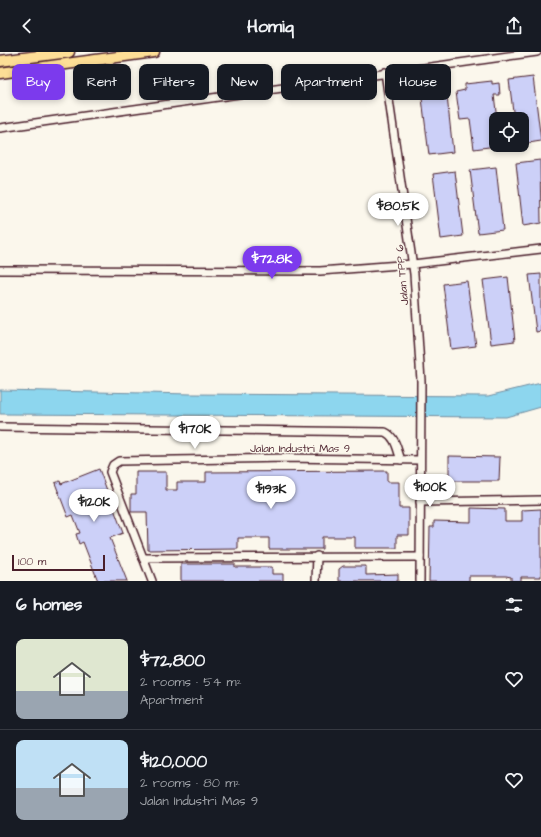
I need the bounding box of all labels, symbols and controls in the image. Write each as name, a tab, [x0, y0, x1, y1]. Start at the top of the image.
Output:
text: Homiq	[247, 14, 294, 39]
icon: back	[16, 15, 38, 37]
icon: share	[503, 15, 525, 37]
chip: Buy	[12, 64, 65, 100]
chip: Rent	[73, 64, 131, 100]
chip: Filters	[139, 64, 209, 100]
chip: New	[217, 64, 273, 100]
chip: Apartment	[281, 64, 377, 100]
chip: House	[385, 64, 451, 100]
map controls	[489, 112, 529, 152]
button: locate	[489, 112, 529, 152]
pin: $80.5K	[365, 193, 431, 227]
text: $80.5K	[377, 197, 419, 215]
street label: Jalan TPP 6	[392, 244, 412, 306]
pin: $72.8K	[239, 246, 305, 280]
text: $72.8K	[252, 250, 292, 268]
pin: $170K	[167, 416, 223, 450]
text: $170K	[179, 420, 211, 438]
street label: Jalan Industri Mas 9	[250, 441, 350, 456]
pin: $100K	[402, 474, 458, 508]
pin: $193K	[243, 476, 299, 510]
text: $100K	[413, 478, 447, 496]
text: $193K	[256, 480, 286, 498]
pin: $120K	[66, 489, 122, 523]
text: $120K	[78, 493, 110, 511]
scale bar	[12, 553, 105, 572]
text: 100 m	[18, 554, 46, 569]
text: 6 homes	[16, 593, 82, 617]
icon: filters	[503, 594, 525, 616]
text: $72,800	[140, 649, 205, 673]
icon: home	[48, 655, 96, 703]
icon: heart	[503, 668, 525, 690]
text: 2 rooms · 54 m²	[140, 673, 242, 691]
text: Apartment	[140, 691, 204, 709]
text: $120,000	[140, 750, 207, 774]
icon: home	[48, 756, 96, 804]
icon: heart	[503, 769, 525, 791]
text: 2 rooms · 80 m²	[140, 774, 240, 792]
text: Jalan Industri Mas 9	[140, 792, 258, 810]

